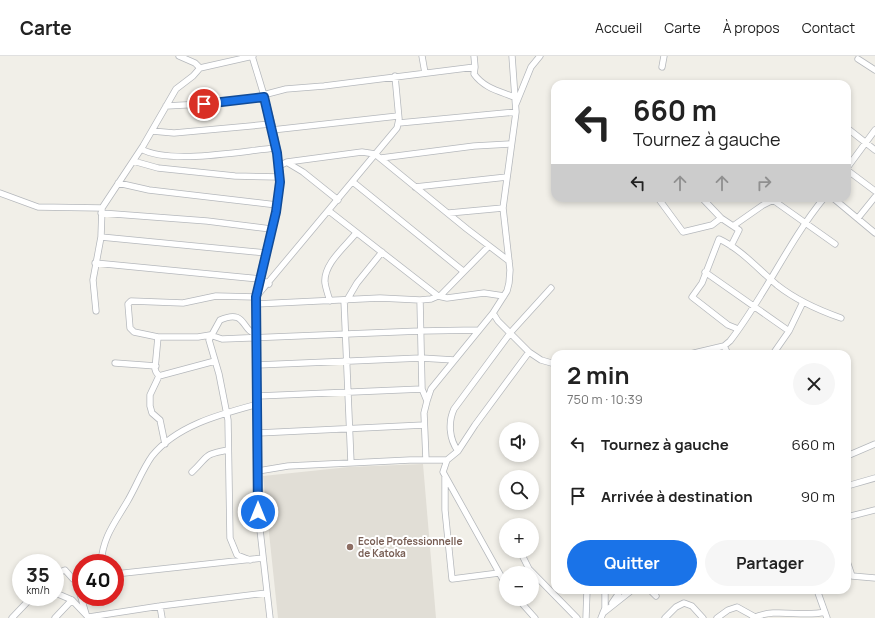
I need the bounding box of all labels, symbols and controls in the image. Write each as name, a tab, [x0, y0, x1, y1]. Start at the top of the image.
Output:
text: Carte	[20, 15, 72, 41]
text: Accueil	[595, 18, 642, 37]
text: Carte	[664, 18, 701, 37]
text: À propos	[723, 18, 780, 37]
text: Contact	[802, 18, 855, 37]
pin	[187, 87, 221, 121]
text: 660 m	[633, 91, 717, 129]
icon: arrive	[193, 93, 215, 115]
icon: left	[567, 96, 619, 148]
text: Tournez à gauche	[633, 127, 781, 151]
icon: left	[627, 172, 649, 194]
icon: ahead	[669, 172, 691, 194]
icon: ahead	[711, 172, 733, 194]
icon: right	[753, 172, 775, 194]
text: 2 min	[567, 358, 629, 391]
button: close	[793, 363, 835, 405]
text: 750 m · 10:39	[567, 390, 643, 408]
map controls	[499, 422, 539, 606]
button: sound	[499, 422, 539, 462]
icon: left	[567, 433, 589, 455]
text: Tournez à gauche	[601, 434, 729, 455]
text: 660 m	[792, 434, 835, 455]
button: search	[499, 470, 539, 510]
icon: arrive	[567, 485, 589, 507]
text: Arrivée à destination	[601, 486, 753, 507]
text: 90 m	[801, 486, 835, 507]
position arrow	[237, 491, 279, 533]
button: +	[499, 518, 539, 558]
place label: Ecole Professionnelle de Katoka	[358, 534, 462, 560]
button: Quitter	[567, 540, 697, 586]
button: Partager	[705, 540, 835, 586]
marker: Ecole Professionnelle de Katoka	[345, 542, 355, 552]
speed limit sign: 40	[72, 554, 124, 606]
text: 35	[26, 561, 50, 588]
button: −	[499, 566, 539, 606]
text: km/h	[26, 583, 50, 597]

